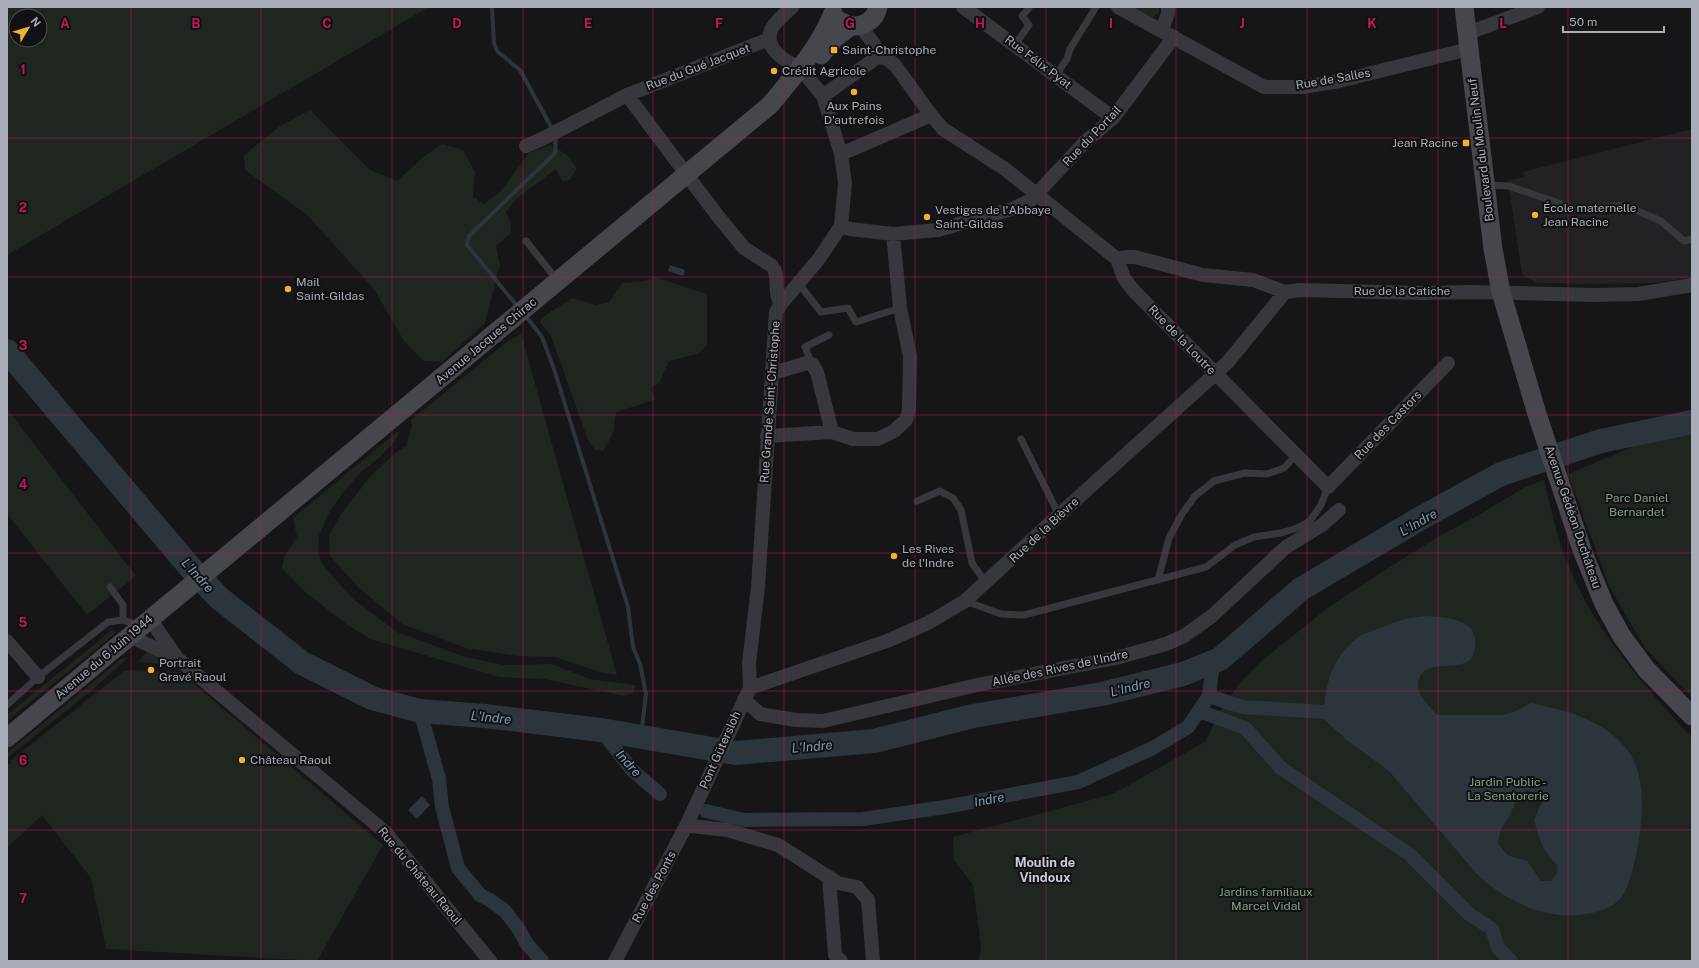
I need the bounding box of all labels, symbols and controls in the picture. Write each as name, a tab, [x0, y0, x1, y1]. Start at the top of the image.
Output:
north arrow	[8, 8, 48, 48]
scale bar	[1563, 8, 1664, 34]
text: N	[29, 15, 43, 29]
text: 50 m	[1569, 15, 1597, 29]
text: A	[60, 16, 70, 31]
text: B	[192, 16, 201, 31]
text: C	[322, 16, 332, 31]
text: D	[452, 16, 462, 31]
text: E	[584, 16, 592, 31]
text: F	[715, 16, 723, 31]
text: G	[845, 16, 855, 31]
text: H	[975, 16, 985, 31]
text: I	[1109, 16, 1113, 31]
text: J	[1239, 16, 1245, 31]
text: K	[1367, 16, 1377, 31]
text: L	[1499, 16, 1507, 31]
street label: Rue Félix Pyat	[1002, 32, 1074, 92]
street label: Rue du Gué Jacquet	[644, 41, 752, 93]
place label: Saint-Christophe	[842, 43, 936, 57]
marker: Saint-Christophe	[829, 45, 839, 55]
text: 1	[20, 62, 26, 77]
place label: Crédit Agricole	[782, 64, 867, 78]
marker: Crédit Agricole	[769, 66, 779, 76]
street label: Rue de Salles	[1295, 66, 1371, 92]
street label: Boulevard du Moulin Neuf	[1465, 77, 1497, 222]
marker: Aux Pains D'autrefois	[849, 87, 859, 97]
place label: Aux Pains D'autrefois	[824, 99, 884, 127]
street label: Rue du Portail	[1060, 103, 1124, 169]
place label: Jean Racine	[1392, 136, 1458, 150]
marker: Jean Racine	[1461, 138, 1471, 148]
text: 2	[19, 200, 27, 215]
place label: École maternelle Jean Racine	[1543, 201, 1637, 229]
place label: Vestiges de l'Abbaye Saint-Gildas	[935, 203, 1051, 231]
marker: École maternelle Jean Racine	[1530, 210, 1540, 220]
marker: Vestiges de l'Abbaye Saint-Gildas	[922, 212, 932, 222]
place label: Mail Saint-Gildas	[296, 275, 364, 303]
marker: Mail Saint-Gildas	[283, 284, 293, 294]
street label: Rue de la Catiche	[1354, 284, 1451, 298]
street label: Avenue Jacques Chirac	[433, 295, 539, 387]
street label: Rue de la Loutre	[1145, 302, 1219, 378]
street label: Rue Grande Saint-Christophe	[757, 320, 783, 484]
text: 3	[19, 338, 28, 353]
street label: Rue des Castors	[1352, 388, 1424, 462]
street label: Avenue Gédéon Duchâteau	[1542, 444, 1604, 590]
text: 4	[19, 477, 28, 492]
park label: Parc Daniel Bernardet	[1605, 491, 1669, 519]
street label: Rue de la Bièvre	[1006, 494, 1082, 566]
water label: L'Indre	[1397, 506, 1440, 539]
place label: Les Rives de l'Indre	[902, 542, 954, 570]
marker: Les Rives de l'Indre	[889, 551, 899, 561]
water label: L'Indre	[178, 555, 217, 596]
street label: Avenue du 6 Juin 1944	[52, 612, 156, 702]
text: 5	[19, 615, 28, 630]
street label: Allée des Rives de l'Indre	[991, 647, 1130, 689]
place label: Portrait Gravé Raoul	[159, 656, 227, 684]
marker: Portrait Gravé Raoul	[146, 665, 156, 675]
water label: L'Indre	[1108, 675, 1152, 700]
water label: L'Indre	[470, 708, 512, 727]
street label: Pont Gütersloh	[697, 709, 743, 791]
water label: L'Indre	[791, 737, 833, 756]
water label: Indre	[613, 747, 644, 780]
text: 6	[19, 753, 28, 768]
place label: Château Raoul	[250, 753, 332, 767]
marker: Château Raoul	[237, 755, 247, 765]
park label: Jardin Public - La Senatorerie	[1467, 775, 1549, 803]
water label: Indre	[973, 789, 1005, 810]
street label: Rue du Château Raoul	[375, 824, 465, 928]
street label: Rue des Ponts	[629, 849, 679, 925]
district label: Moulin de Vindoux	[1015, 855, 1075, 885]
park label: Jardins familiaux Marcel Vidal	[1219, 885, 1313, 913]
text: 7	[19, 891, 27, 906]

